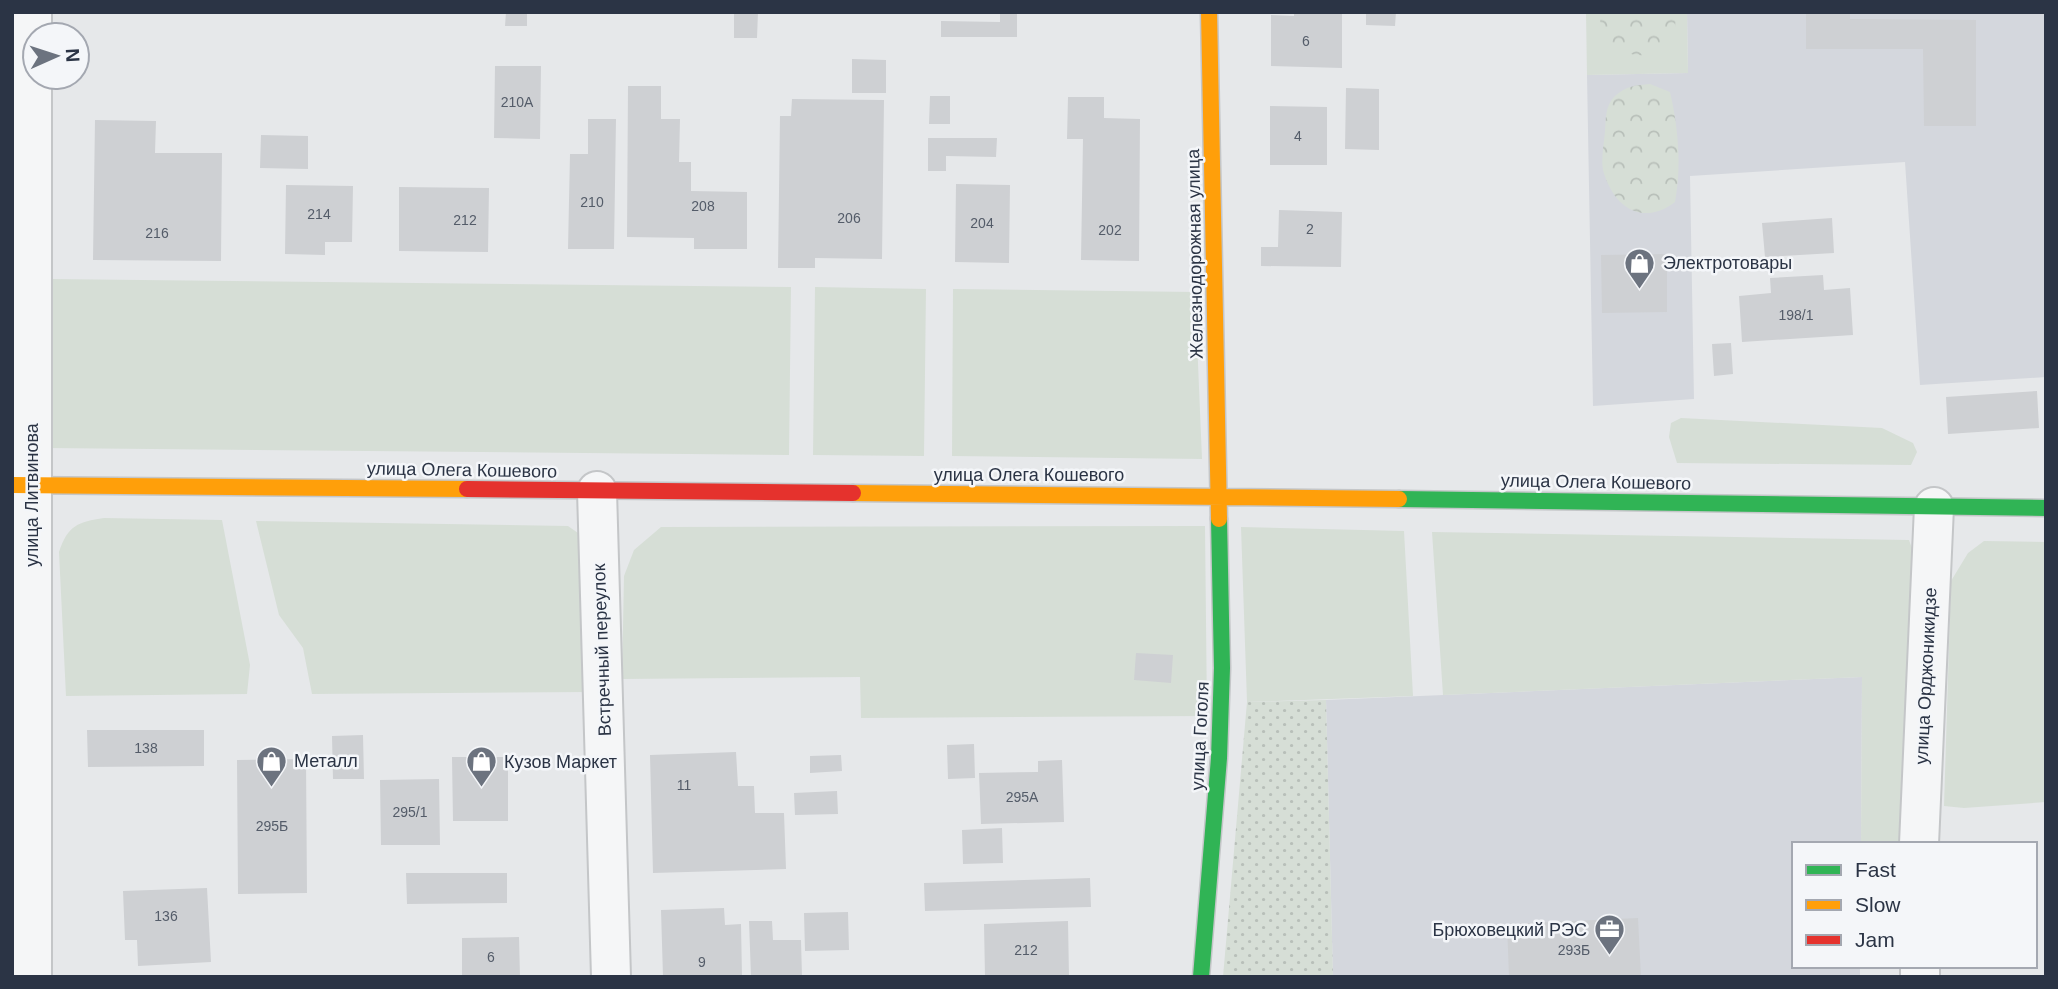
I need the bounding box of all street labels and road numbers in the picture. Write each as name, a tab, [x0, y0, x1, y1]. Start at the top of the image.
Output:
street label: Железнодорожная улица	[1183, 148, 1207, 359]
street label: улица Литвинова	[22, 422, 42, 567]
street label: улица Олега Кошевого	[367, 458, 557, 482]
street label: улица Олега Кошевого	[934, 465, 1124, 485]
street label: улица Олега Кошевого	[1501, 470, 1691, 494]
street label: Встречный переулок	[589, 563, 615, 737]
street label: улица Орджоникидзе	[1911, 587, 1941, 765]
street label: улица Гоголя	[1187, 681, 1213, 791]

